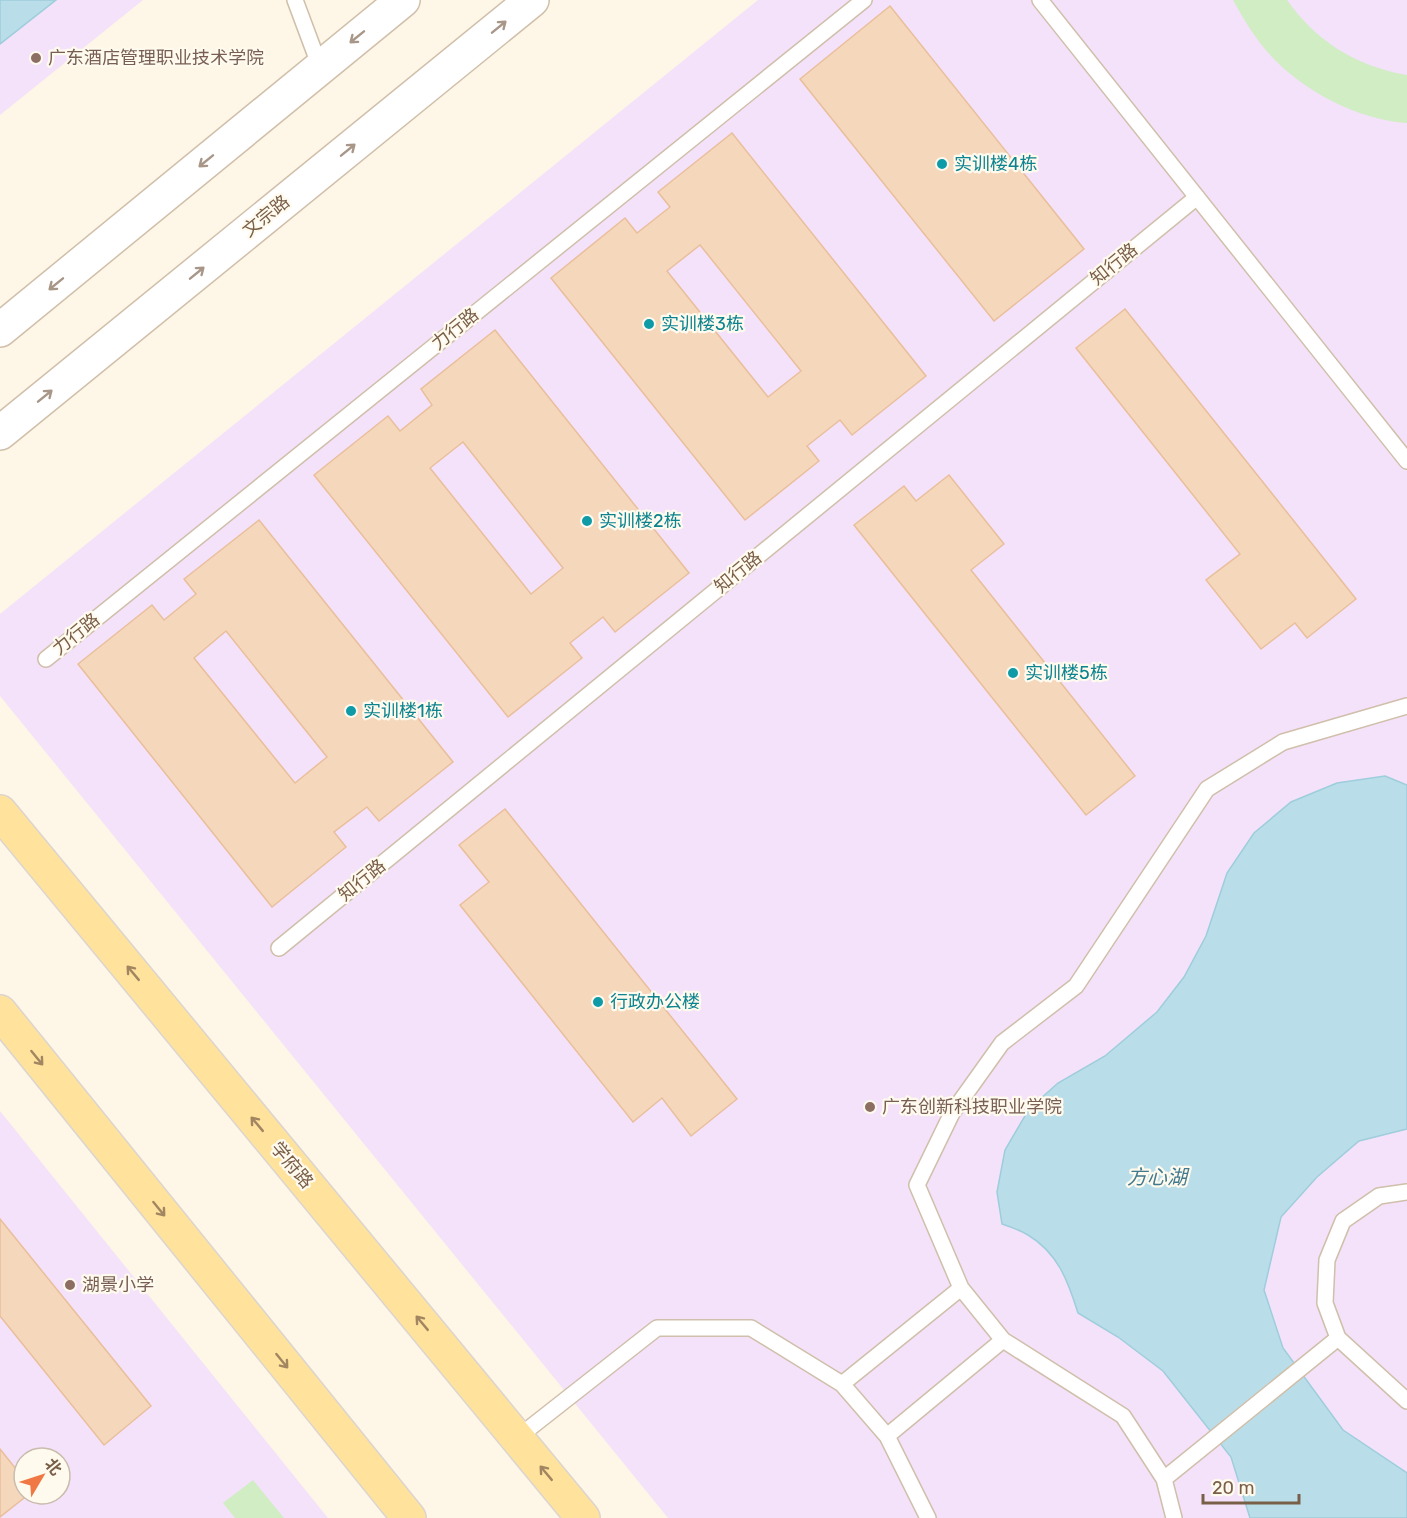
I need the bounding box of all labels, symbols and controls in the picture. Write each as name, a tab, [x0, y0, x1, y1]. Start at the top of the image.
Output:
one-way arrow	[491, 20, 507, 33]
one-way arrow	[350, 30, 365, 44]
place label: 广东酒店管理职业技术学院	[48, 47, 264, 69]
marker: 广东酒店管理职业技术学院	[29, 51, 43, 65]
one-way arrow	[340, 143, 356, 156]
place label: 实训楼4栋	[954, 153, 1037, 175]
one-way arrow	[199, 154, 215, 167]
marker: 实训楼4栋	[935, 157, 949, 171]
street label: 文宗路	[238, 190, 294, 242]
street label: 知行路	[1086, 238, 1142, 290]
one-way arrow	[189, 266, 205, 279]
one-way arrow	[48, 278, 64, 291]
street label: 力行路	[427, 303, 483, 355]
place label: 实训楼3栋	[661, 313, 744, 335]
marker: 实训楼3栋	[642, 317, 656, 331]
one-way arrow	[37, 389, 53, 402]
place label: 实训楼2栋	[599, 510, 682, 532]
marker: 实训楼2栋	[580, 514, 594, 528]
street label: 知行路	[710, 546, 766, 598]
street label: 力行路	[48, 608, 104, 660]
place label: 实训楼5栋	[1025, 662, 1108, 684]
marker: 实训楼5栋	[1006, 666, 1020, 680]
place label: 实训楼1栋	[363, 700, 443, 722]
marker: 实训楼1栋	[344, 704, 358, 718]
street label: 知行路	[334, 854, 390, 906]
one-way arrow	[127, 965, 140, 981]
place label: 行政办公楼	[610, 991, 700, 1013]
marker: 行政办公楼	[591, 995, 605, 1009]
one-way arrow	[30, 1049, 43, 1065]
place label: 广东创新科技职业学院	[882, 1096, 1062, 1118]
marker: 广东创新科技职业学院	[863, 1100, 877, 1114]
one-way arrow	[251, 1116, 264, 1132]
street label: 学府路	[266, 1137, 318, 1193]
water label: 方心湖	[1127, 1165, 1190, 1189]
one-way arrow	[153, 1201, 166, 1217]
place label: 湖景小学	[82, 1274, 154, 1296]
marker: 湖景小学	[63, 1278, 77, 1292]
one-way arrow	[415, 1316, 429, 1331]
one-way arrow	[275, 1353, 288, 1369]
north arrow	[12, 1446, 72, 1506]
text: 北	[41, 1455, 66, 1479]
one-way arrow	[539, 1466, 553, 1481]
scale bar	[1203, 1467, 1299, 1505]
text: 20 m	[1212, 1477, 1254, 1499]

